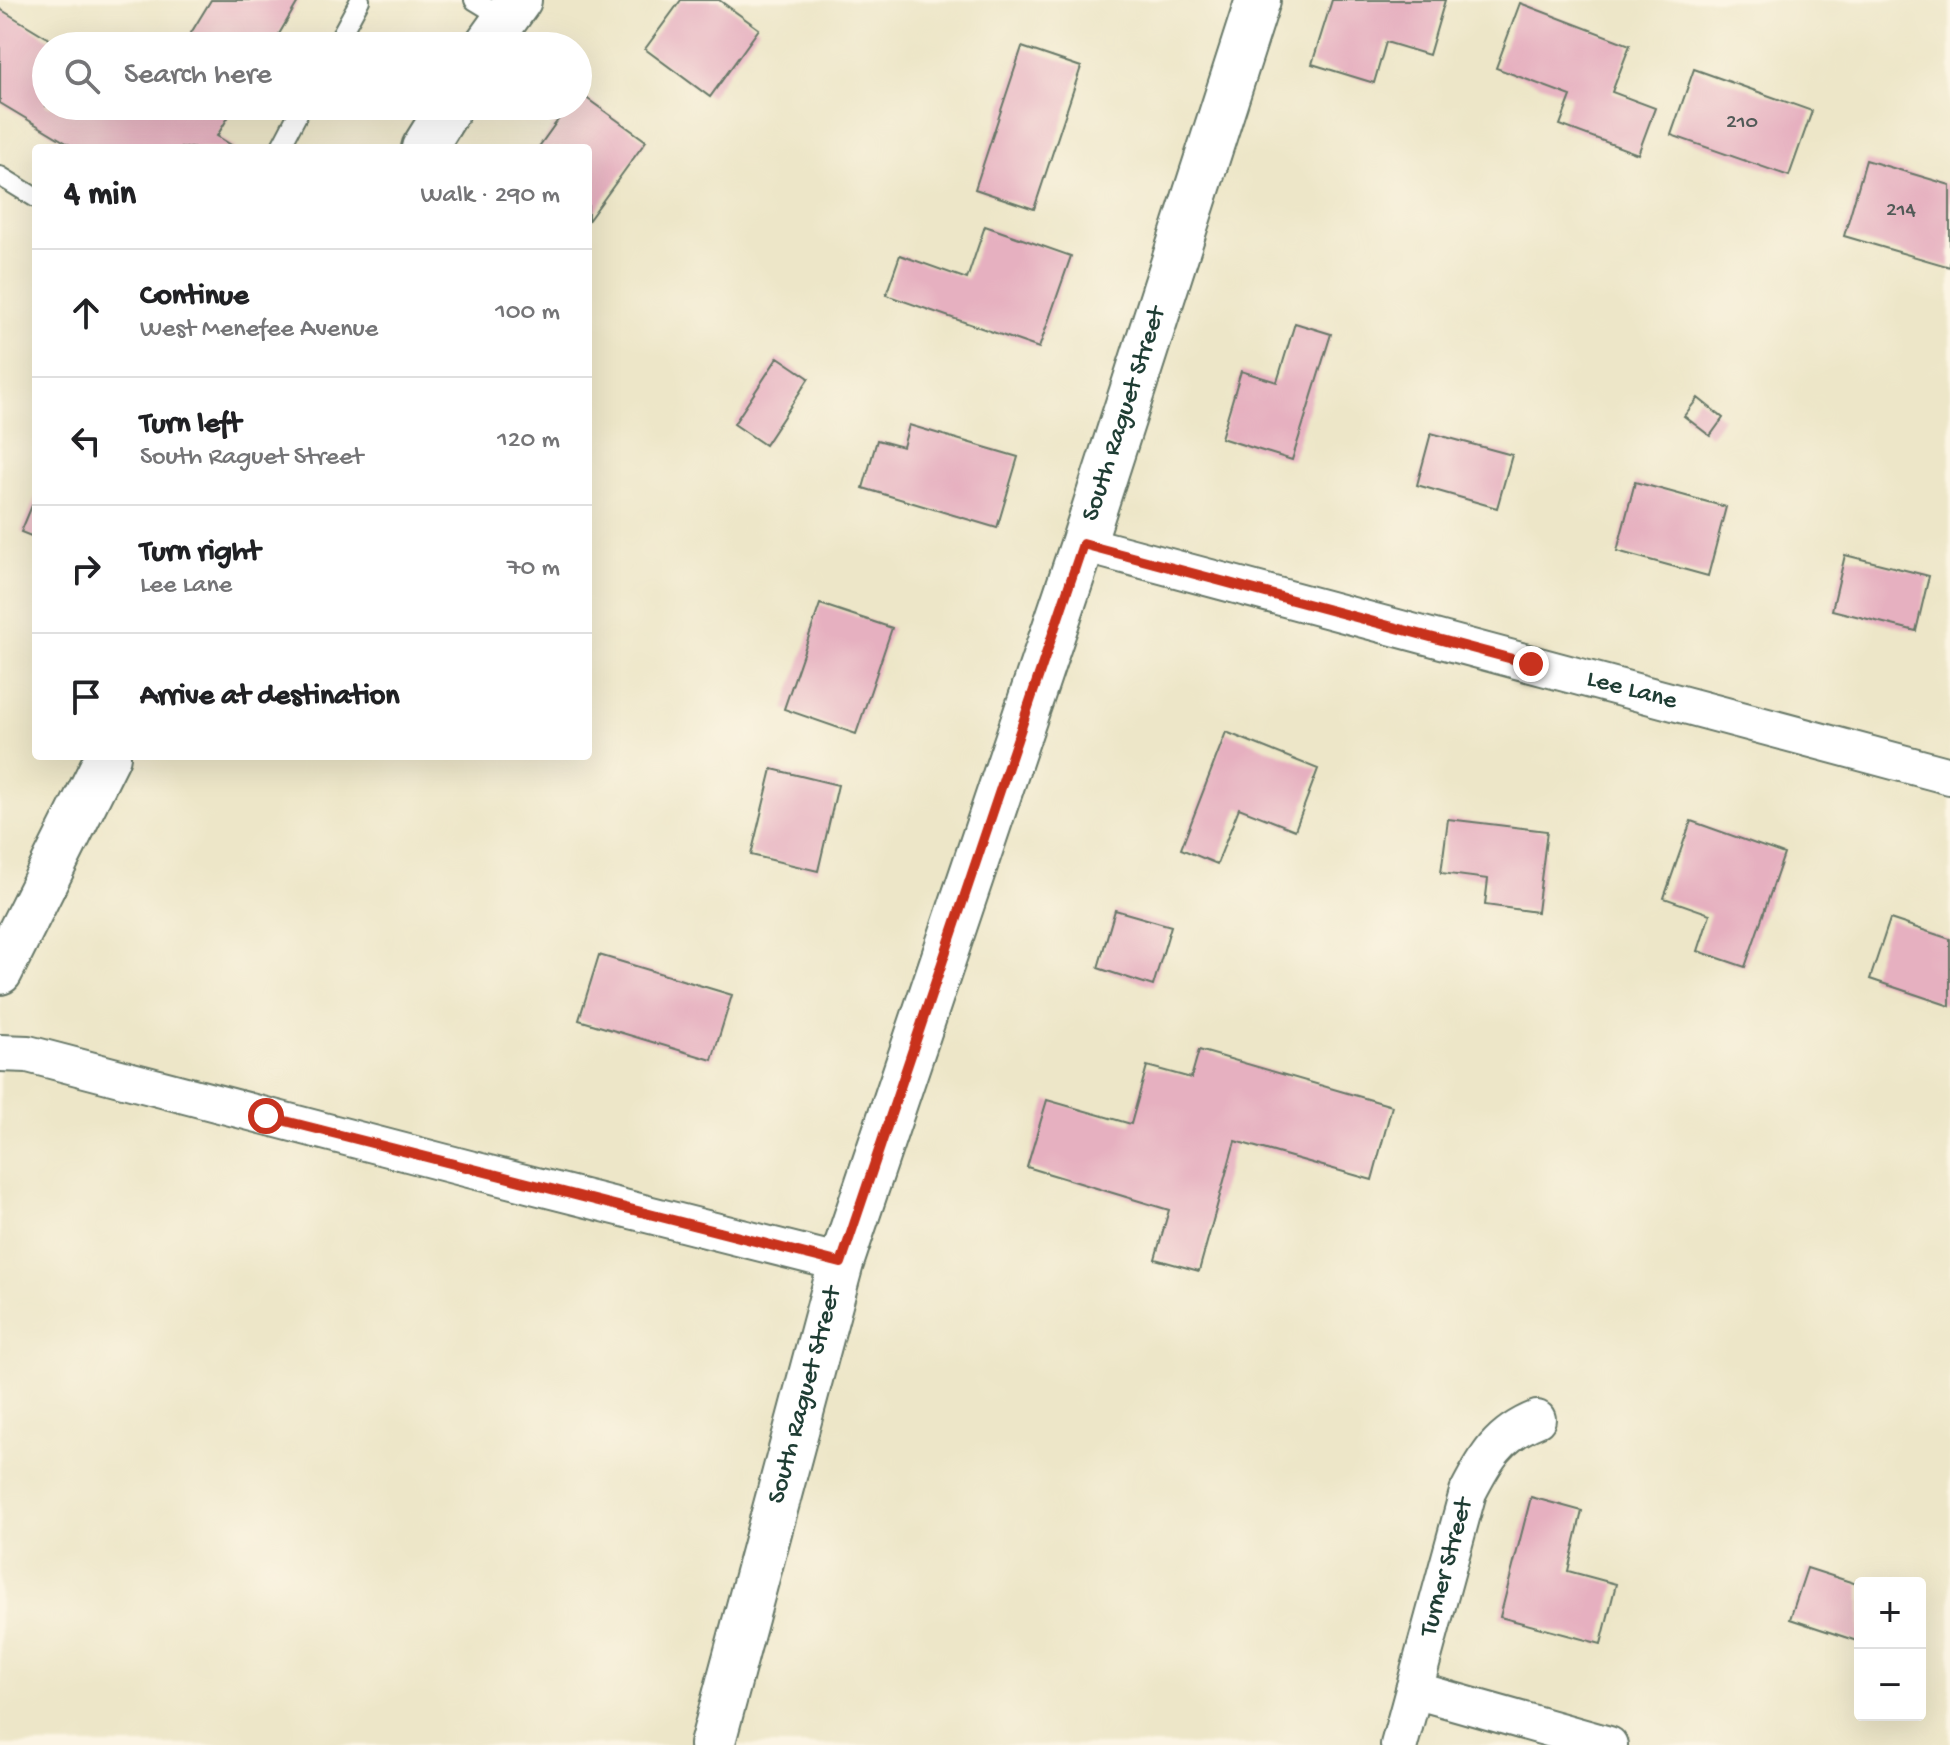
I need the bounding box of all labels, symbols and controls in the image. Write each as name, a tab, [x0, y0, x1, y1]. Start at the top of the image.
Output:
search box	[32, 32, 592, 120]
icon: search	[60, 54, 104, 98]
text: Search here	[124, 59, 272, 94]
house number: 210	[1726, 110, 1758, 136]
text: 4 min	[64, 176, 136, 216]
text: Walk · 290 m	[421, 181, 560, 212]
house number: 214	[1886, 198, 1917, 224]
text: Continue	[140, 280, 249, 315]
icon: ahead	[64, 291, 108, 335]
text: 100 m	[495, 298, 560, 329]
street label: South Raguet Street	[1076, 301, 1174, 525]
text: West Menefee Avenue	[140, 315, 378, 346]
text: Turn left	[140, 408, 241, 443]
icon: left	[64, 419, 108, 463]
text: 120 m	[497, 426, 560, 457]
text: South Raguet Street	[140, 443, 363, 474]
text: Turn right	[140, 536, 260, 571]
icon: right	[64, 547, 108, 591]
text: 70 m	[507, 554, 560, 585]
text: Lee Lane	[140, 571, 232, 602]
route end	[1513, 646, 1549, 682]
street label: Lee Lane	[1583, 664, 1681, 718]
icon: arrive	[64, 675, 108, 719]
text: Arrive at destination	[140, 680, 400, 715]
route start	[248, 1098, 284, 1134]
street label: South Raguet Street	[762, 1281, 850, 1507]
street label: Turner Street	[1413, 1493, 1482, 1642]
map controls	[1854, 1577, 1926, 1721]
button: +	[1854, 1577, 1926, 1649]
button: −	[1854, 1649, 1926, 1721]

